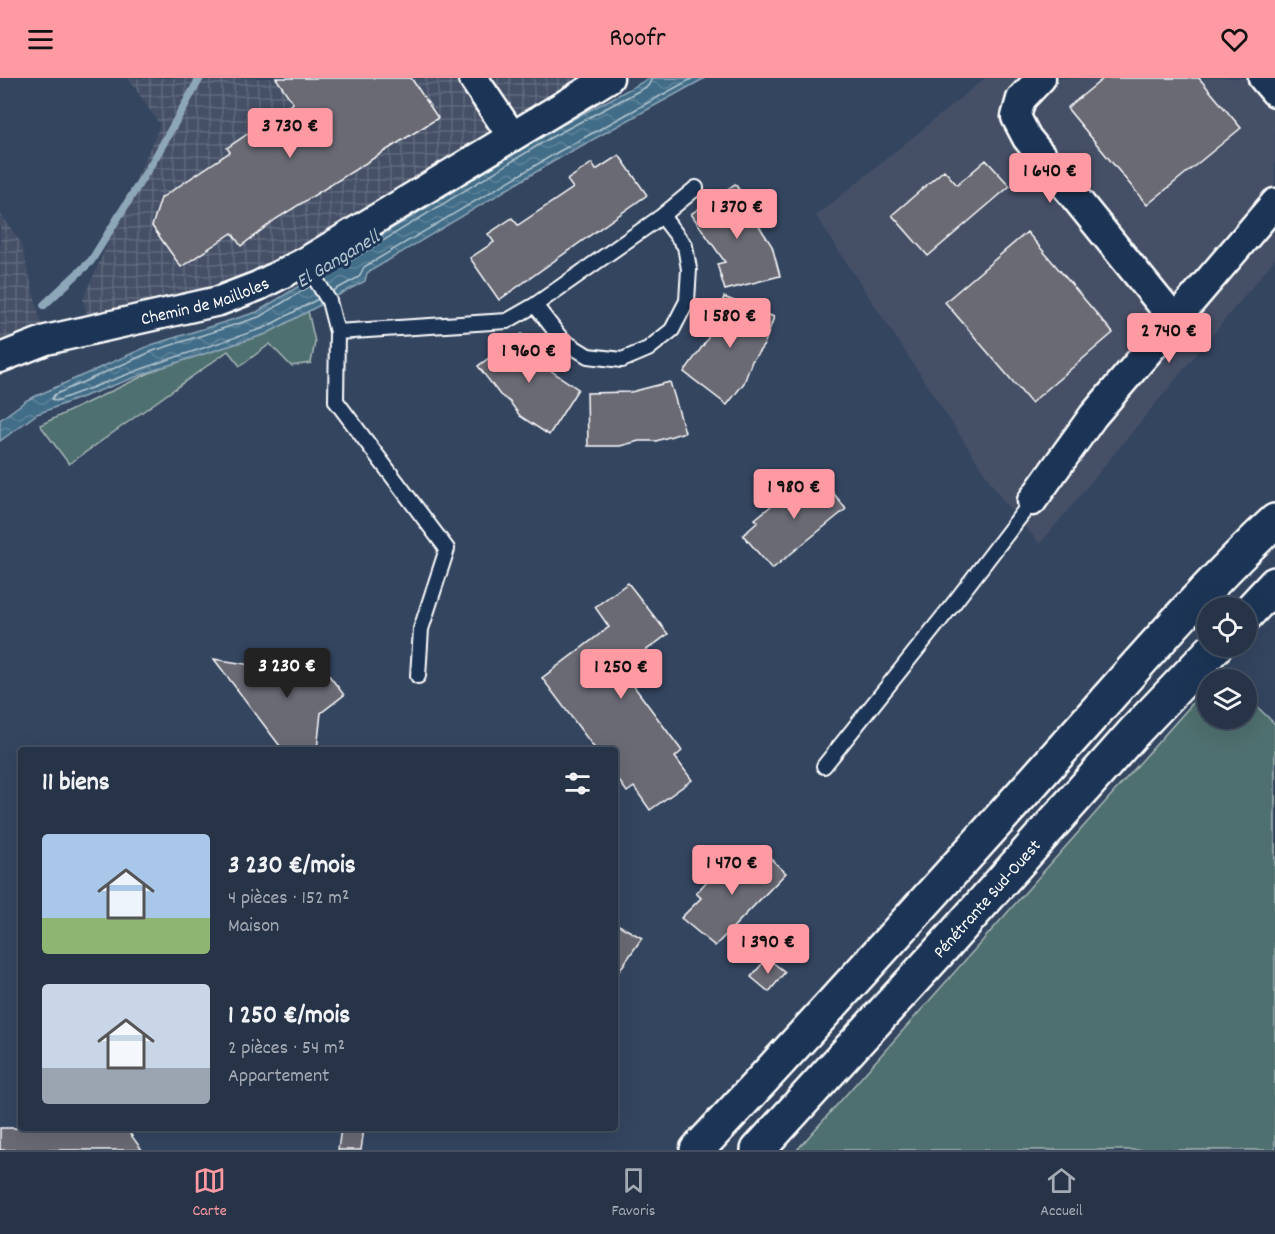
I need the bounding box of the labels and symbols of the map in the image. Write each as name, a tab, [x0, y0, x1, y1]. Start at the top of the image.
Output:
pin: 3 730 €	[235, 108, 345, 159]
pin: 1 640 €	[995, 153, 1105, 204]
pin: 1 370 €	[682, 189, 792, 240]
water label: El Ganganell	[292, 224, 387, 296]
street label: Chemin de Mailloles	[139, 272, 274, 333]
pin: 1 580 €	[675, 298, 785, 349]
pin: 2 740 €	[1114, 313, 1224, 364]
pin: 1 960 €	[474, 333, 584, 384]
pin: 1 980 €	[739, 469, 849, 520]
pin: 3 230 €	[232, 648, 342, 699]
pin: 1 250 €	[566, 649, 676, 700]
street label: Pénétrante Sud-Ouest	[929, 835, 1048, 965]
pin: 1 470 €	[677, 845, 787, 896]
pin: 1 390 €	[713, 924, 823, 975]

